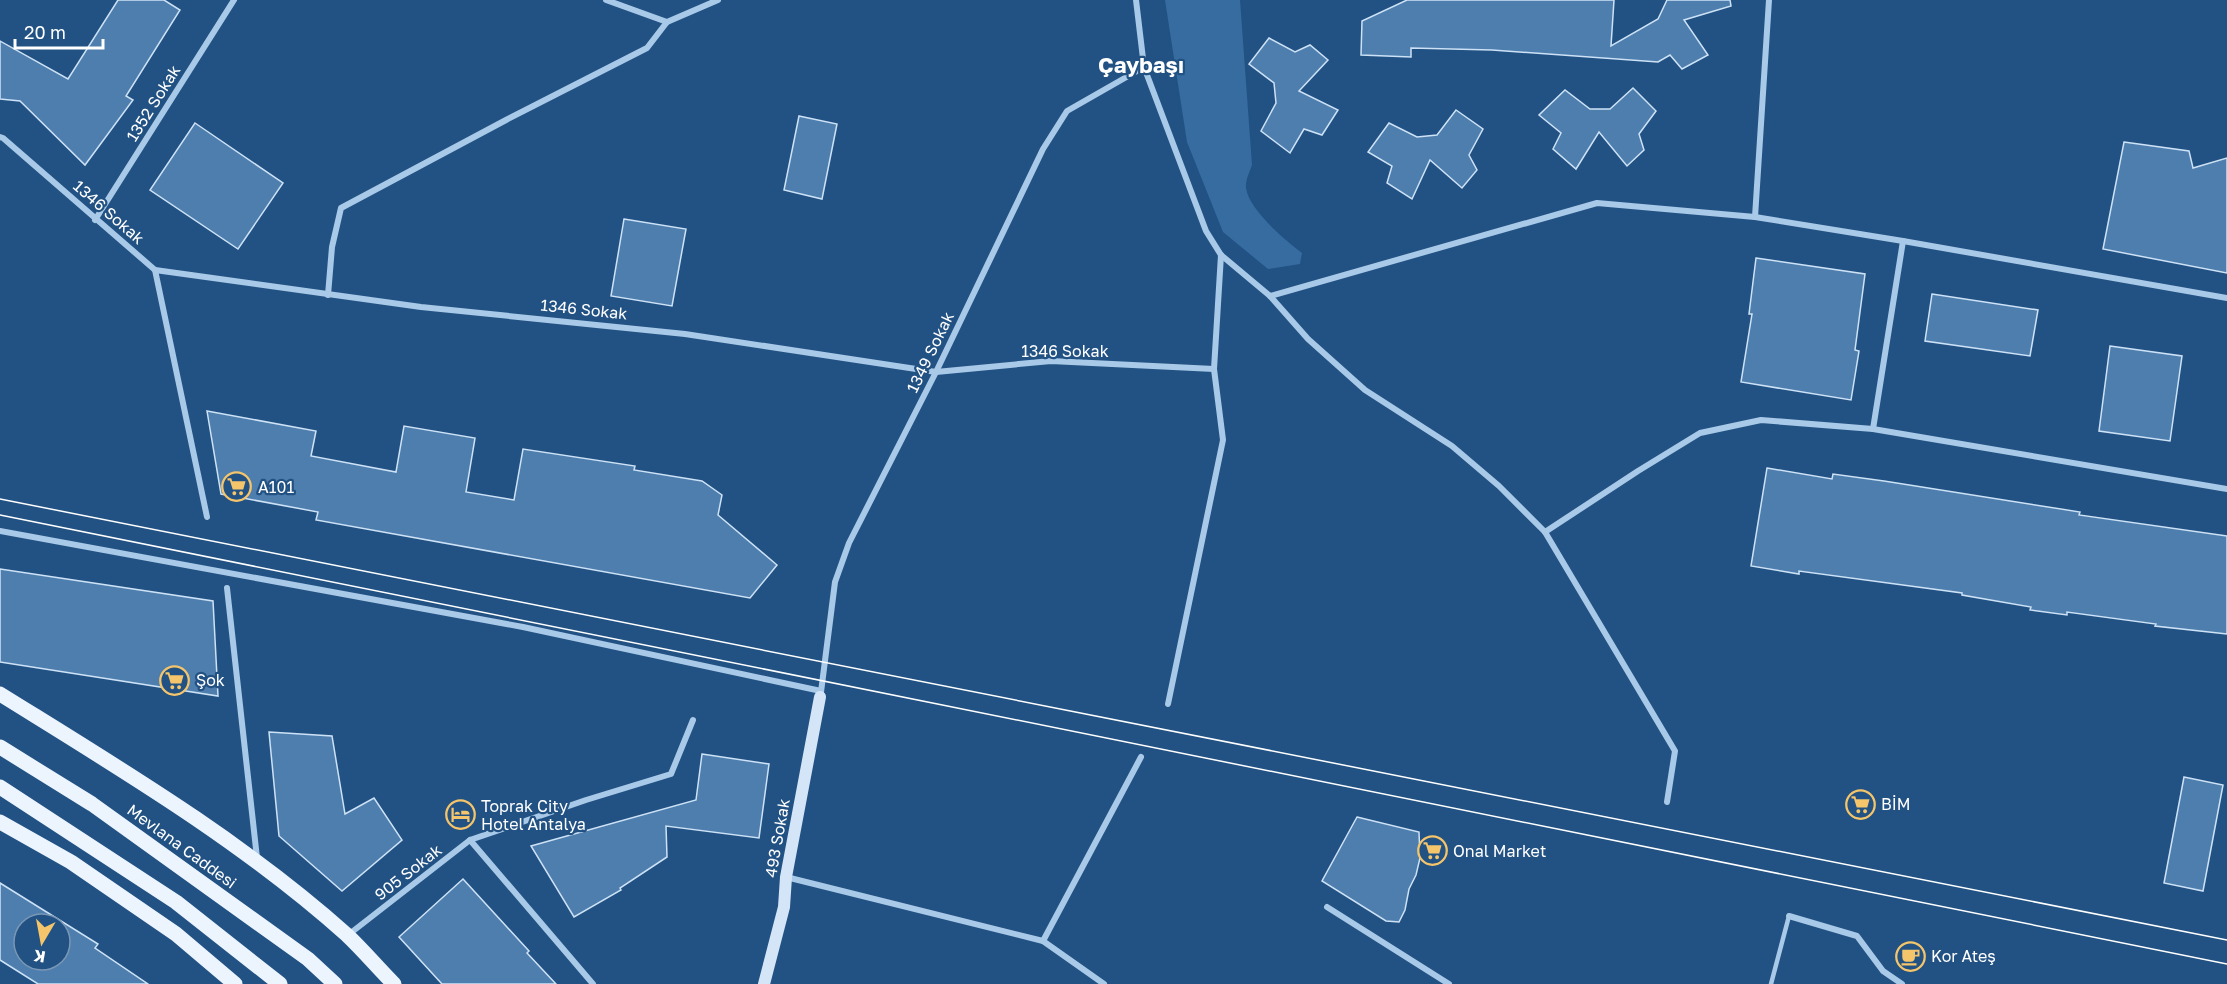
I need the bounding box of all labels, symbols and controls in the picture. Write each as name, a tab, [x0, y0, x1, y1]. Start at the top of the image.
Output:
scale bar	[15, 12, 104, 50]
text: 20 m	[24, 21, 66, 43]
district label: Çaybaşı	[1098, 51, 1184, 78]
street label: 1352 Sokak	[122, 61, 184, 145]
street label: 1346 Sokak	[69, 176, 149, 248]
street label: 1346 Sokak	[540, 294, 628, 324]
street label: 1349 Sokak	[902, 308, 958, 396]
street label: 1346 Sokak	[1021, 341, 1109, 361]
supermarket icon: A101	[221, 471, 253, 503]
place label: A101	[258, 477, 294, 497]
supermarket icon: Şok	[159, 664, 191, 696]
place label: Şok	[196, 670, 225, 690]
supermarket icon: BİM	[1844, 788, 1876, 820]
place label: BİM	[1881, 794, 1911, 814]
place label: Toprak City Hotel Antalya	[481, 796, 586, 834]
street label: 493 Sokak	[760, 797, 794, 879]
hotel icon: Toprak City Hotel Antalya	[444, 799, 476, 831]
street label: Mevlana Caddesi	[123, 800, 241, 892]
supermarket icon: Onal Market	[1416, 835, 1448, 867]
street label: 905 Sokak	[370, 840, 446, 904]
place label: Onal Market	[1453, 841, 1546, 861]
north arrow	[12, 912, 72, 972]
cafe icon: Kor Ateş	[1894, 940, 1926, 972]
text: K	[32, 946, 47, 968]
place label: Kor Ateş	[1931, 946, 1996, 966]

